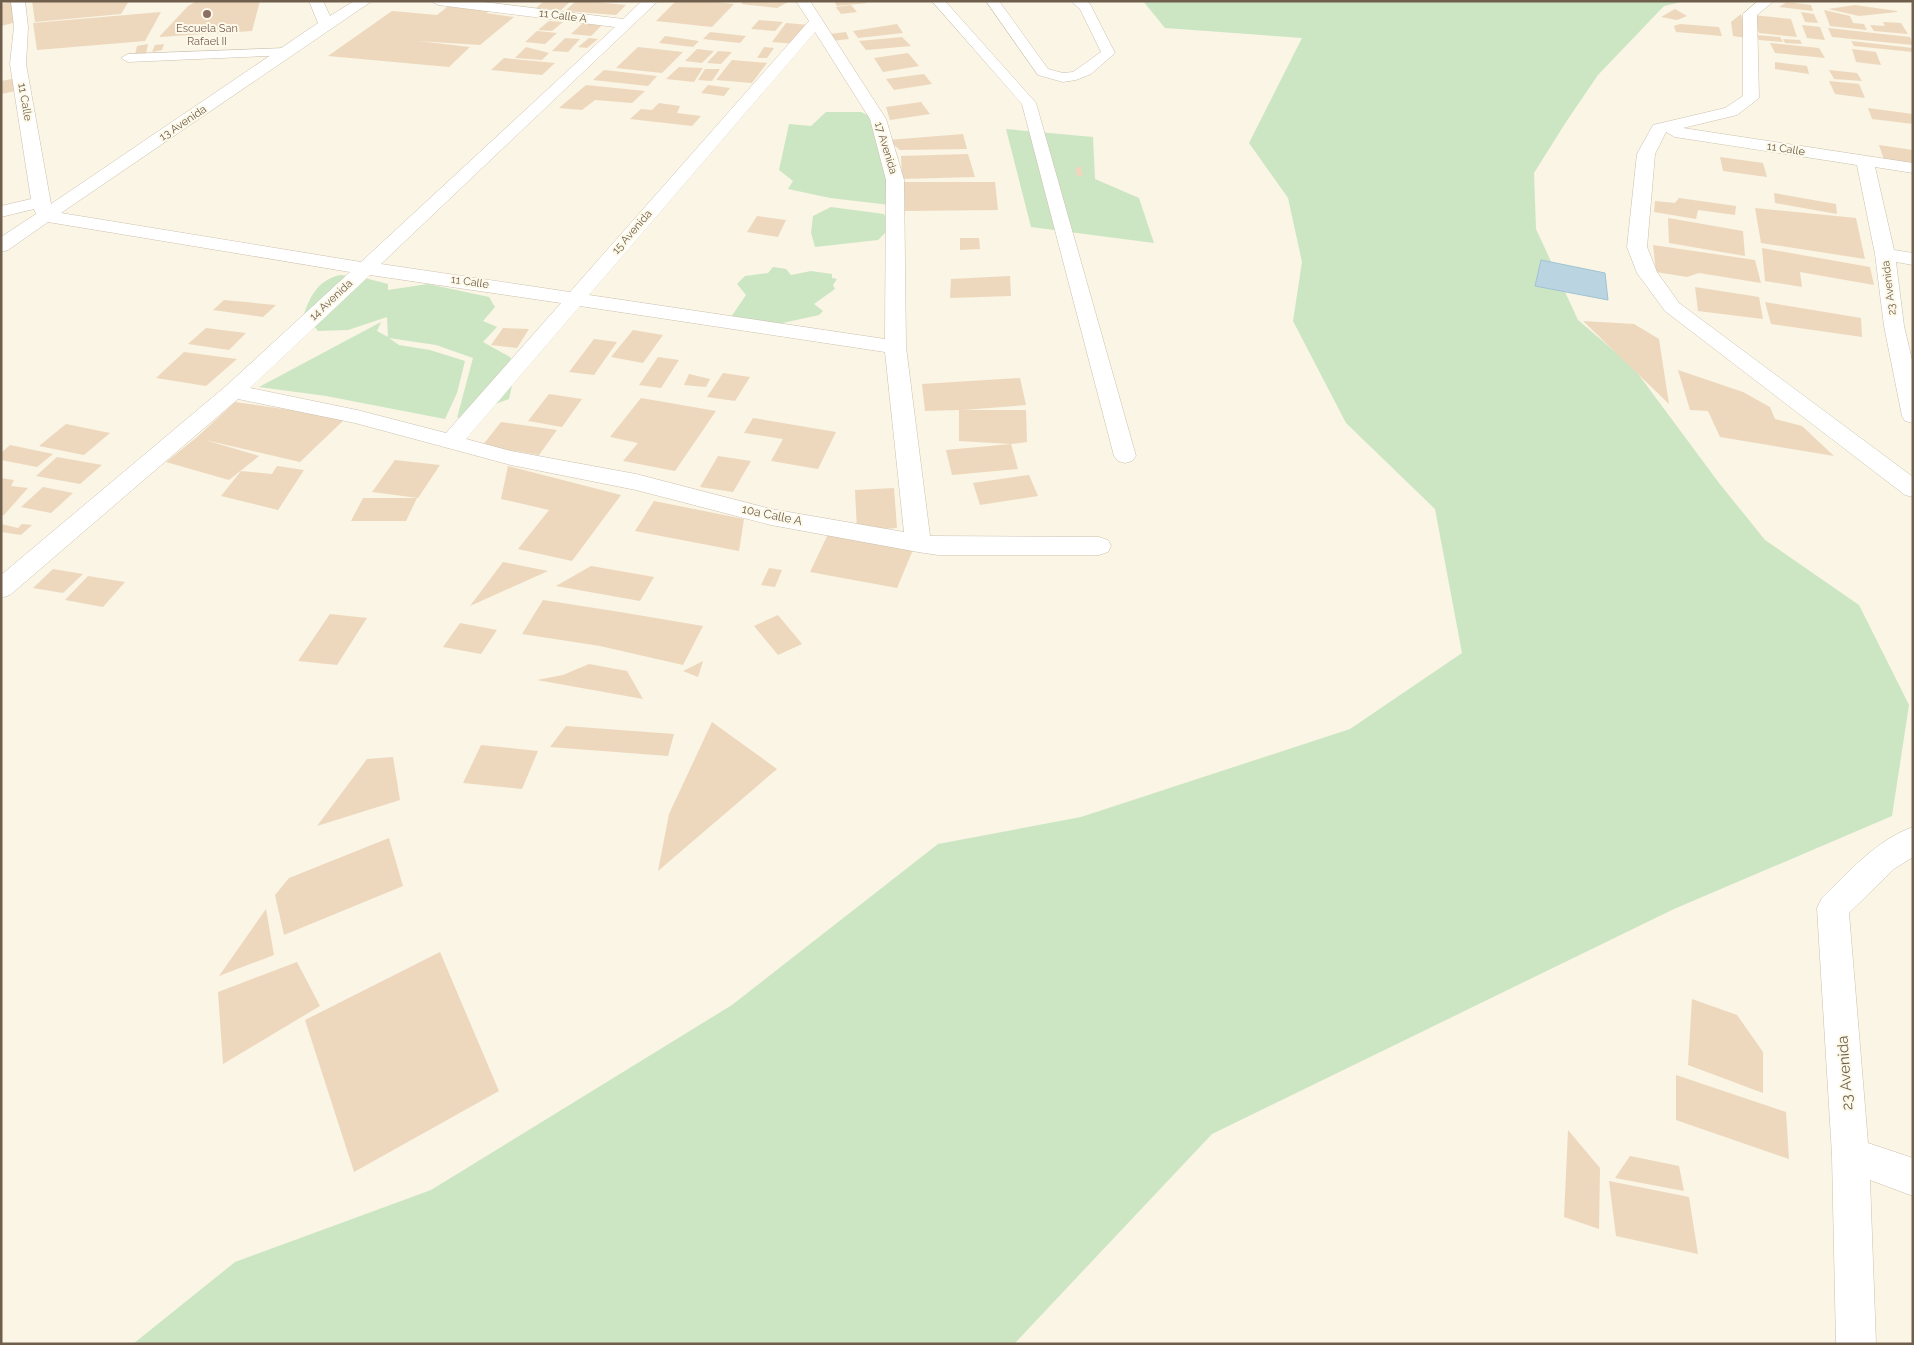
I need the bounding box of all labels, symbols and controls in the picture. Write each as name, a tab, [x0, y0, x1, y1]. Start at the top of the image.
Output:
street label: 11 Calle A	[538, 7, 588, 25]
marker: Escuela San Rafael II	[201, 8, 213, 20]
place label: Escuela San Rafael II	[176, 22, 238, 48]
street label: 11 Calle	[15, 82, 35, 122]
street label: 13 Avenida	[157, 103, 209, 143]
street label: 17 Avenida	[872, 120, 900, 176]
street label: 11 Calle	[1766, 140, 1806, 158]
street label: 15 Avenida	[609, 207, 655, 257]
street label: 23 Avenida	[1879, 260, 1899, 316]
street label: 11 Calle	[450, 273, 490, 291]
street label: 14 Avenida	[307, 277, 355, 323]
street label: 10a Calle A	[741, 502, 803, 528]
street label: 23 Avenida	[1833, 1035, 1857, 1111]

